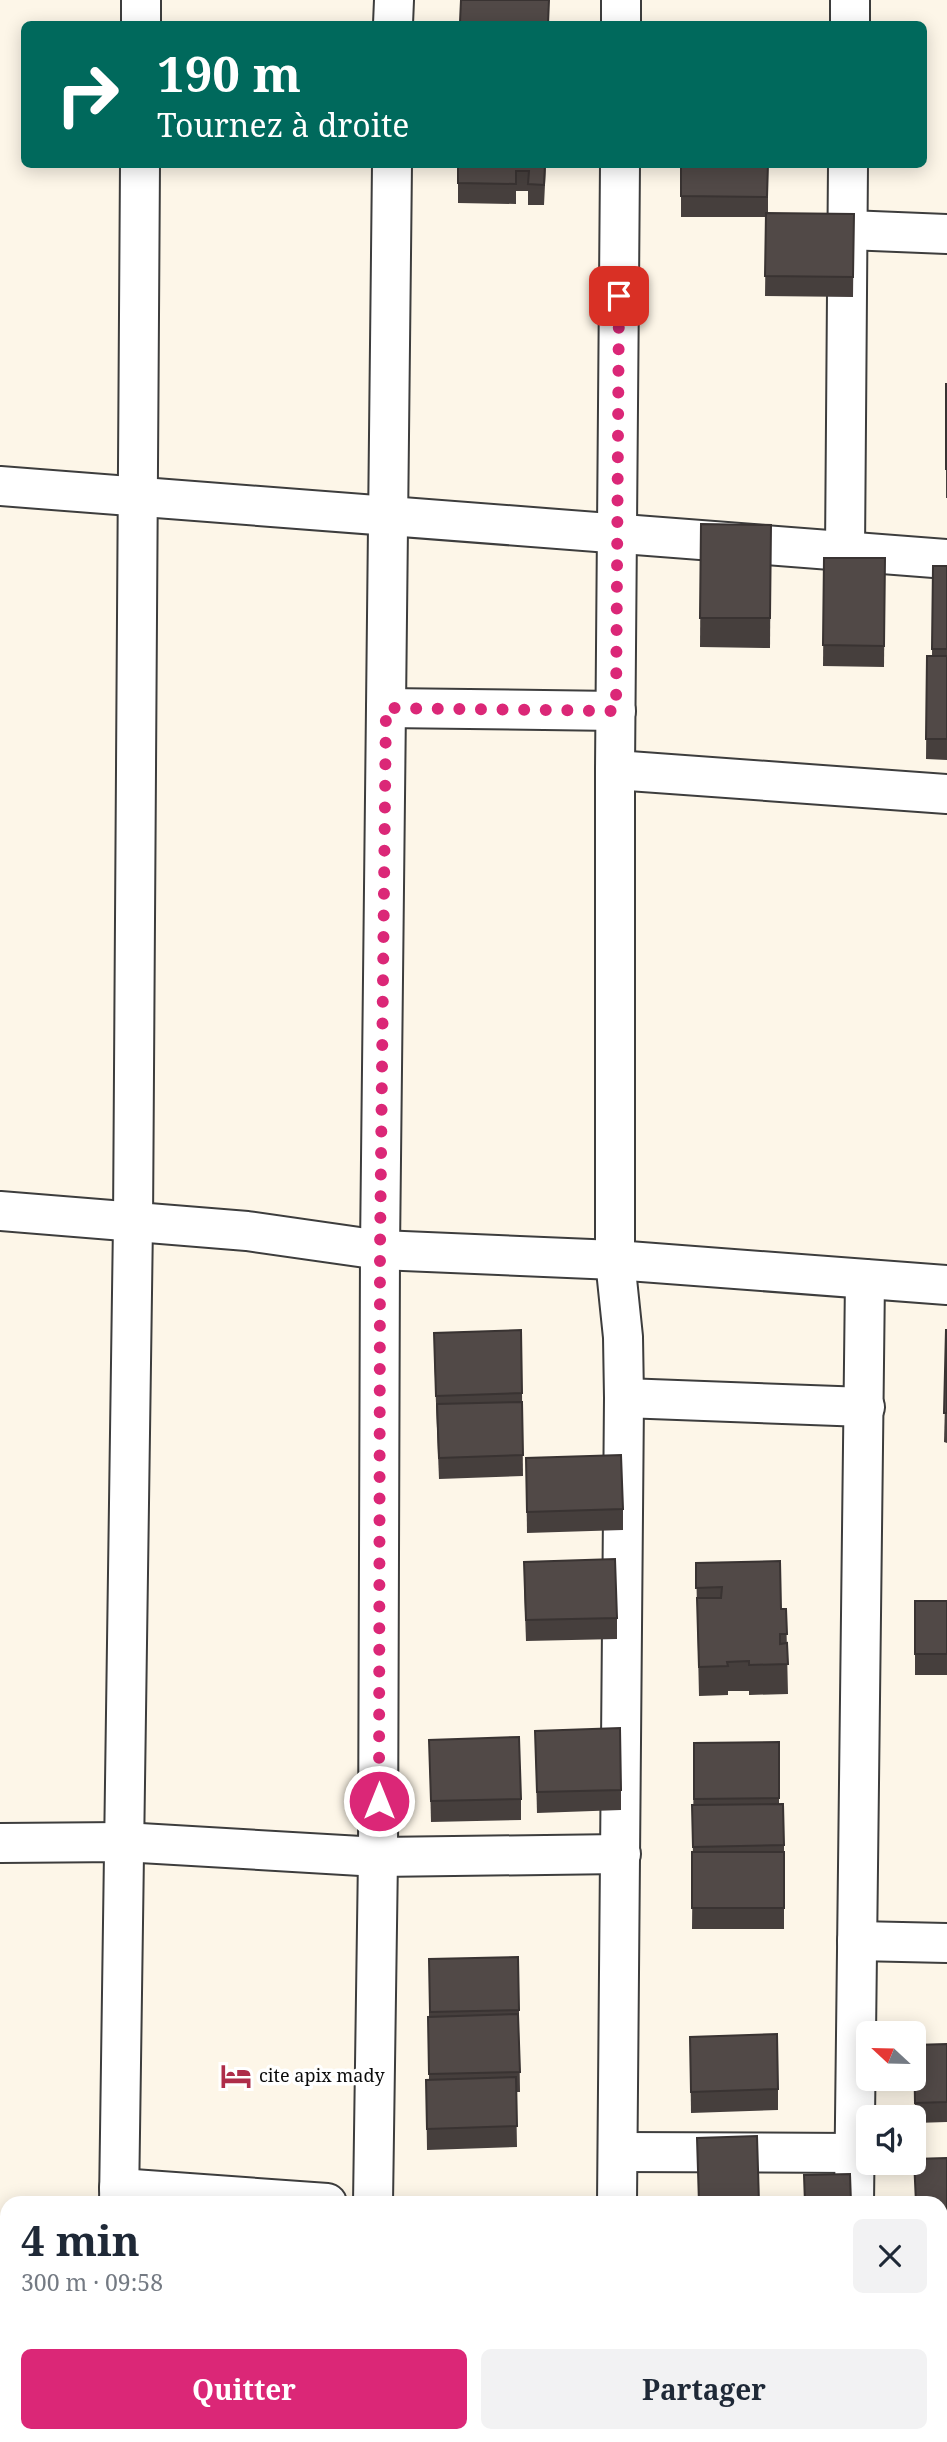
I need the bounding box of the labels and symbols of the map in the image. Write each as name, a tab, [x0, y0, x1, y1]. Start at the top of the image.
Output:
pin	[589, 266, 649, 326]
position arrow	[342, 1764, 416, 1838]
north arrow	[856, 2021, 926, 2091]
hotel icon: cite apix mady	[219, 2059, 253, 2093]
place label: cite apix mady	[259, 2063, 385, 2087]

